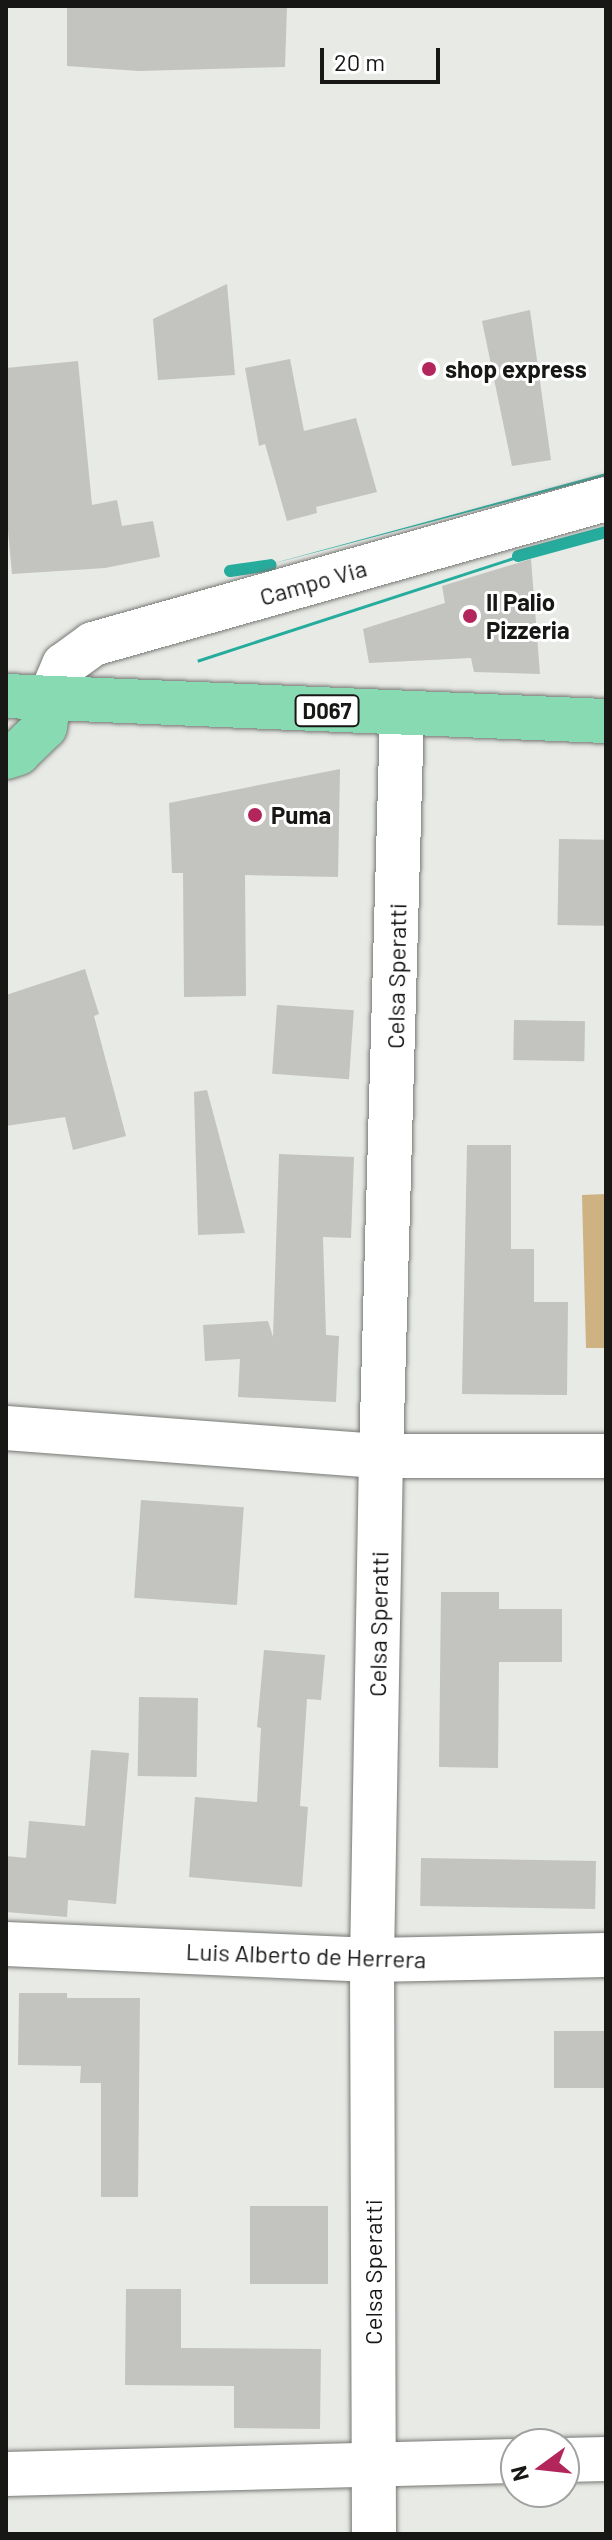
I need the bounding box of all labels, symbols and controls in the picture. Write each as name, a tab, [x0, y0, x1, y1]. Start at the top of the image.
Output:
scale bar	[324, 32, 444, 82]
text: 20 m	[334, 47, 385, 76]
place label: shop express	[445, 355, 587, 383]
marker: shop express	[420, 360, 438, 378]
street label: Campo Via	[256, 553, 370, 611]
place label: Il Palio Pizzeria	[486, 588, 570, 644]
marker: Il Palio Pizzeria	[461, 607, 479, 625]
road number: D067	[293, 693, 361, 729]
place label: Puma	[271, 801, 331, 829]
marker: Puma	[246, 806, 264, 824]
street label: Celsa Speratti	[380, 903, 412, 1049]
street label: Celsa Speratti	[362, 1551, 394, 1697]
street label: Luis Alberto de Herrera	[185, 1936, 427, 1974]
street label: Celsa Speratti	[359, 2199, 387, 2345]
north arrow	[500, 2428, 580, 2508]
text: N	[504, 2463, 533, 2484]

